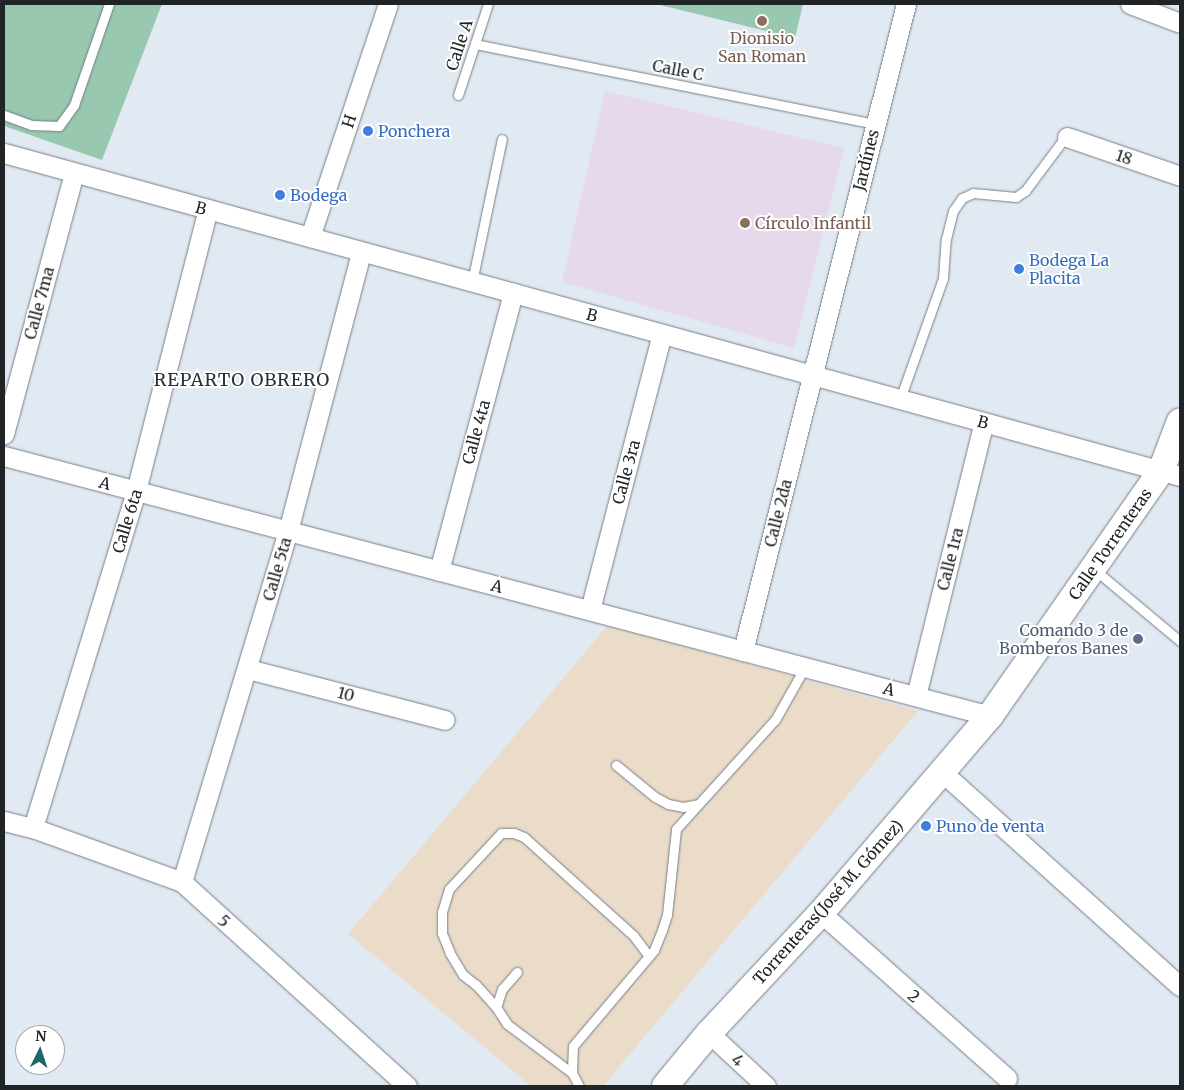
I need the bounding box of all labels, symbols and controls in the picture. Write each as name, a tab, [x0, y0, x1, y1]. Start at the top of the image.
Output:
marker: Dionisio San Roman	[756, 15, 768, 27]
street label: Calle A	[442, 17, 476, 73]
place label: Dionisio San Roman	[718, 28, 806, 66]
street label: Calle C	[651, 56, 705, 84]
street label: H	[338, 112, 360, 130]
place label: Ponchera	[378, 121, 450, 141]
marker: Ponchera	[362, 125, 374, 137]
street label: Jardínes	[849, 127, 883, 193]
street label: 18	[1113, 145, 1135, 169]
place label: Bodega	[290, 185, 347, 205]
marker: Bodega	[274, 189, 286, 201]
street label: B	[193, 197, 209, 219]
place label: Círculo Infantil	[755, 213, 871, 233]
marker: Círculo Infantil	[739, 217, 751, 229]
place label: Bodega La Placita	[1029, 250, 1109, 288]
marker: Bodega La Placita	[1013, 263, 1025, 275]
street label: Calle 7ma	[20, 265, 58, 341]
street label: B	[584, 304, 600, 326]
district label: REPARTO OBRERO	[152, 369, 332, 391]
street label: Calle 4ta	[458, 398, 494, 466]
street label: B	[975, 411, 991, 433]
street label: Calle 3ra	[608, 438, 644, 506]
street label: A	[97, 472, 113, 494]
street label: Calle 2da	[760, 477, 796, 549]
street label: Calle Torrenteras	[1064, 485, 1156, 603]
street label: Calle 6ta	[108, 487, 146, 555]
street label: Calle 1ra	[933, 526, 967, 592]
street label: Calle 5ta	[259, 535, 295, 603]
street label: A	[489, 575, 505, 597]
place label: Comando 3 de Bomberos Banes	[999, 620, 1128, 658]
marker: Comando 3 de Bomberos Banes	[1132, 633, 1144, 645]
street label: A	[881, 678, 897, 700]
street label: 10	[335, 683, 357, 705]
street label: Torrenteras(José M. Gómez)	[749, 816, 907, 988]
place label: Puno de venta	[936, 816, 1045, 836]
marker: Puno de venta	[920, 820, 932, 832]
street label: 5	[214, 911, 234, 931]
street label: 2	[904, 986, 924, 1006]
north arrow	[15, 1025, 65, 1075]
text: N	[35, 1027, 47, 1045]
street label: 4	[728, 1050, 748, 1070]

